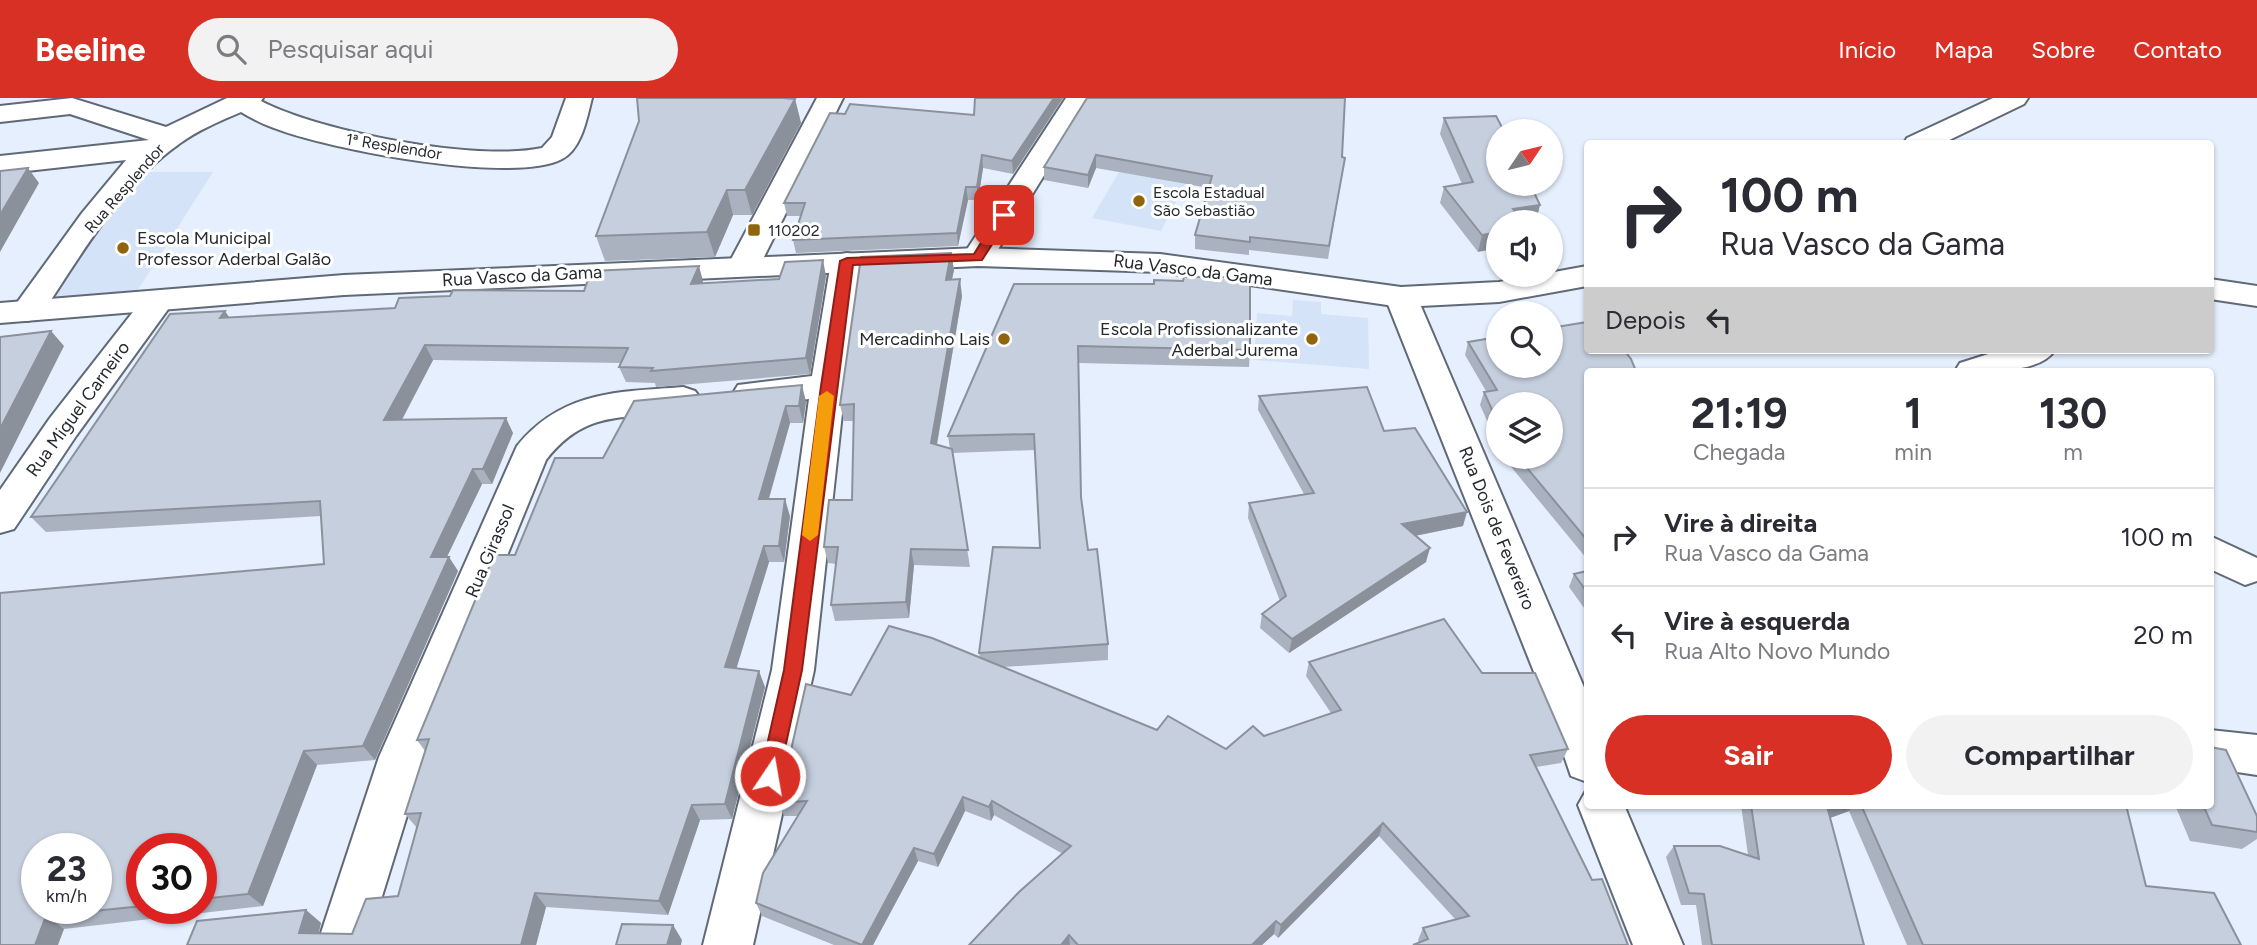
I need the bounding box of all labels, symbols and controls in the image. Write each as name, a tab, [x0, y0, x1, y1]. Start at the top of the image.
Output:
search box	[188, 18, 678, 81]
text: Beeline	[35, 30, 146, 69]
icon: search	[212, 30, 250, 68]
text: Pesquisar aqui	[268, 33, 434, 65]
text: Início	[1838, 35, 1896, 64]
text: Mapa	[1934, 35, 1993, 64]
text: Sobre	[2031, 35, 2095, 64]
text: Contato	[2133, 35, 2222, 64]
north arrow	[1486, 119, 1563, 196]
map controls	[1486, 119, 1563, 469]
street label: 1ª Resplendor	[345, 130, 444, 164]
street label: Rua Resplendor	[80, 139, 169, 237]
text: 100 m	[1720, 165, 1859, 224]
icon: right	[1605, 168, 1696, 259]
place label: Escola Estadual São Sebastião	[1153, 183, 1265, 220]
pin	[974, 185, 1034, 245]
marker: Escola Estadual São Sebastião	[1131, 193, 1147, 209]
icon: arrive	[985, 196, 1023, 234]
button: sound	[1486, 210, 1563, 287]
place label: 110202	[768, 221, 820, 240]
marker: 110202	[746, 222, 762, 238]
text: Rua Vasco da Gama	[1720, 225, 2005, 263]
place label: Escola Municipal Professor Aderbal Galão	[137, 227, 331, 270]
marker: Escola Municipal Professor Aderbal Galão	[115, 240, 131, 256]
street label: Rua Vasco da Gama	[1112, 249, 1274, 291]
street label: Rua Vasco da Gama	[441, 261, 603, 291]
button: search	[1486, 301, 1563, 378]
icon: left	[1700, 301, 1738, 339]
text: Depois	[1605, 304, 1686, 336]
place label: Escola Profissionalizante Aderbal Jurema	[1100, 318, 1298, 361]
place label: Mercadinho Lais	[859, 328, 990, 350]
marker: Mercadinho Lais	[996, 331, 1012, 347]
marker: Escola Profissionalizante Aderbal Jurema	[1304, 331, 1320, 347]
street label: Rua Miguel Carneiro	[21, 337, 135, 481]
text: 21:19	[1691, 388, 1788, 439]
text: 1	[1904, 388, 1922, 439]
text: 130	[2039, 388, 2107, 439]
button: layers	[1486, 392, 1563, 469]
text: Chegada	[1693, 438, 1785, 466]
text: min	[1894, 438, 1932, 466]
text: m	[2063, 438, 2083, 466]
street label: Rua Dois de Fevereiro	[1454, 443, 1540, 613]
street label: Rua Girassol	[460, 501, 520, 601]
text: Vire à direita	[1664, 507, 1817, 539]
icon: right	[1605, 518, 1643, 556]
text: 100 m	[2120, 521, 2193, 553]
text: Rua Vasco da Gama	[1664, 539, 1869, 567]
text: Vire à esquerda	[1664, 605, 1850, 637]
icon: left	[1605, 616, 1643, 654]
text: 20 m	[2133, 619, 2193, 651]
text: Rua Alto Novo Mundo	[1664, 637, 1890, 665]
button: Sair	[1605, 715, 1892, 795]
button: Compartilhar	[1906, 715, 2193, 795]
position arrow	[733, 739, 807, 813]
speed limit sign: 30	[126, 833, 217, 924]
text: 23	[47, 848, 86, 890]
text: km/h	[46, 885, 87, 907]

